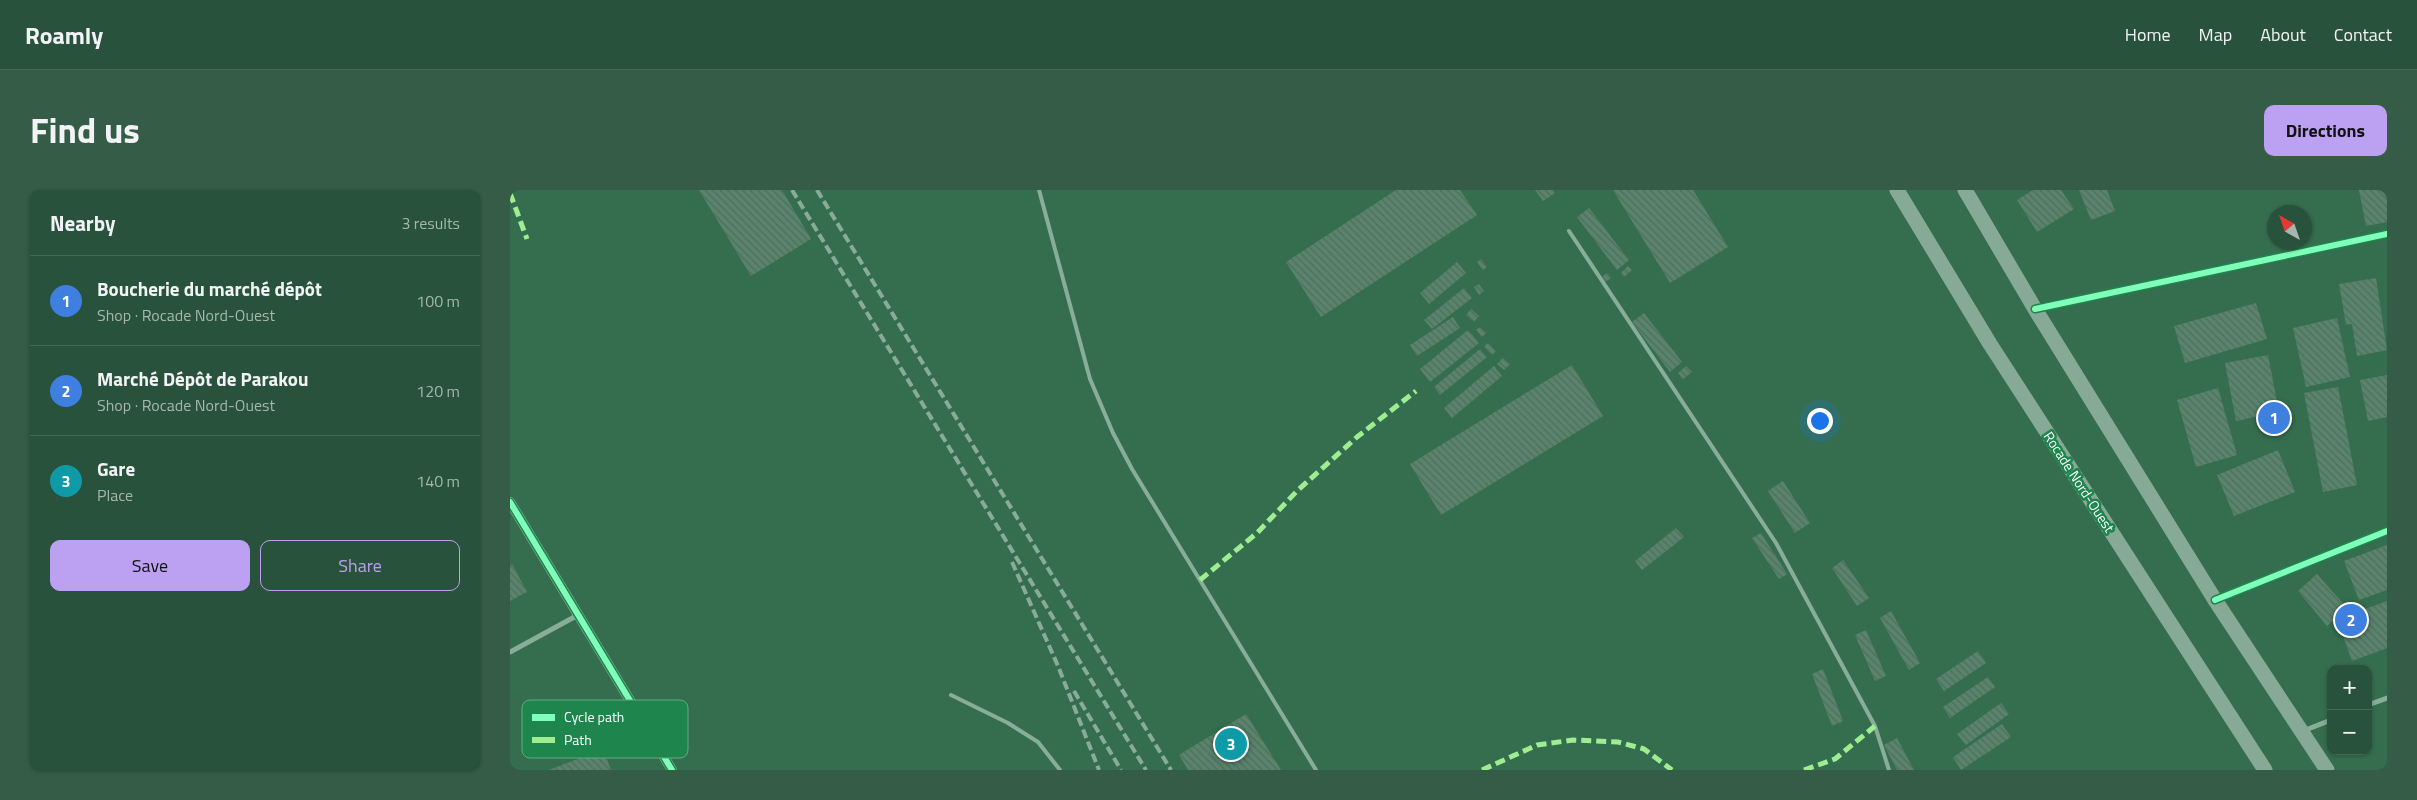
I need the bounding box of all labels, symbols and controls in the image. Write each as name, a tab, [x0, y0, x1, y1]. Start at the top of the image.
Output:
text: Roamly	[25, 17, 103, 53]
text: Home	[2125, 21, 2171, 48]
text: Map	[2199, 21, 2232, 48]
text: About	[2260, 21, 2306, 48]
text: Contact	[2334, 21, 2392, 48]
text: Find us	[30, 103, 140, 157]
button: Directions	[2264, 105, 2387, 156]
north arrow	[2267, 205, 2312, 250]
text: Nearby	[50, 207, 115, 239]
text: 3 results	[401, 211, 460, 235]
text: Boucherie du marché dépôt	[97, 274, 322, 303]
text: 1	[62, 289, 70, 313]
text: 100 m	[416, 289, 460, 313]
text: Shop · Rocade Nord-Ouest	[97, 303, 275, 327]
text: Marché Dépôt de Parakou	[97, 364, 308, 393]
text: 2	[62, 379, 70, 403]
text: 120 m	[416, 379, 460, 403]
text: Shop · Rocade Nord-Ouest	[97, 393, 275, 417]
pin: 1	[2258, 399, 2290, 437]
your location	[1807, 408, 1833, 434]
street label: Rocade Nord-Ouest	[2039, 427, 2120, 536]
text: Gare	[97, 454, 135, 483]
text: 3	[62, 469, 70, 493]
text: 140 m	[416, 469, 460, 493]
text: Place	[97, 483, 133, 507]
button: Save	[50, 540, 250, 591]
button: Share	[260, 540, 460, 591]
pin: 2	[2335, 601, 2367, 639]
map controls	[2327, 665, 2372, 755]
button: +	[2327, 665, 2372, 710]
legend	[522, 700, 688, 758]
text: Cycle path	[564, 706, 624, 727]
button: −	[2327, 710, 2372, 755]
pin: 3	[1215, 725, 1247, 763]
text: Path	[564, 729, 592, 750]

